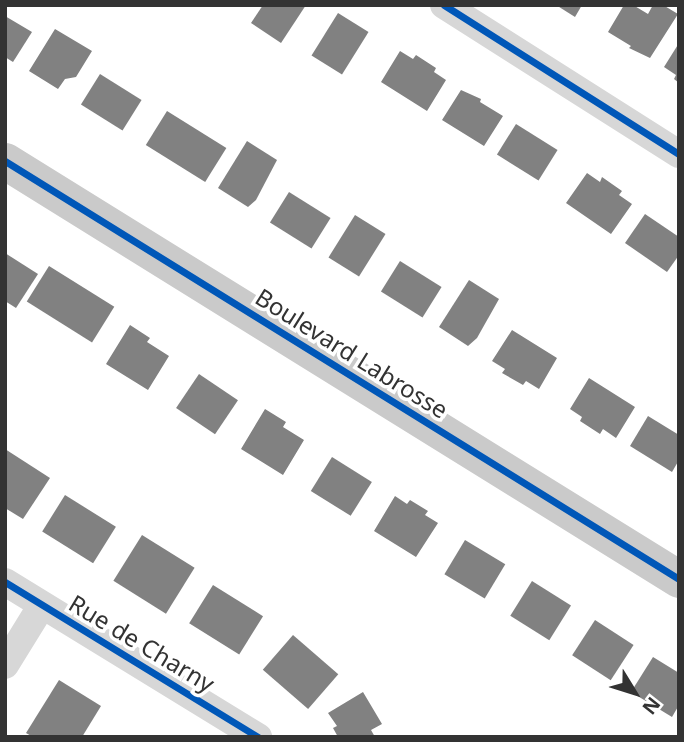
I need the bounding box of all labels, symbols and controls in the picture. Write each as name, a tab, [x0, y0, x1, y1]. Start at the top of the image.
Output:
street label: Boulevard Labrosse	[250, 282, 454, 424]
street label: Rue de Charny	[64, 588, 220, 698]
north arrow	[600, 658, 670, 728]
text: N	[637, 692, 667, 720]

